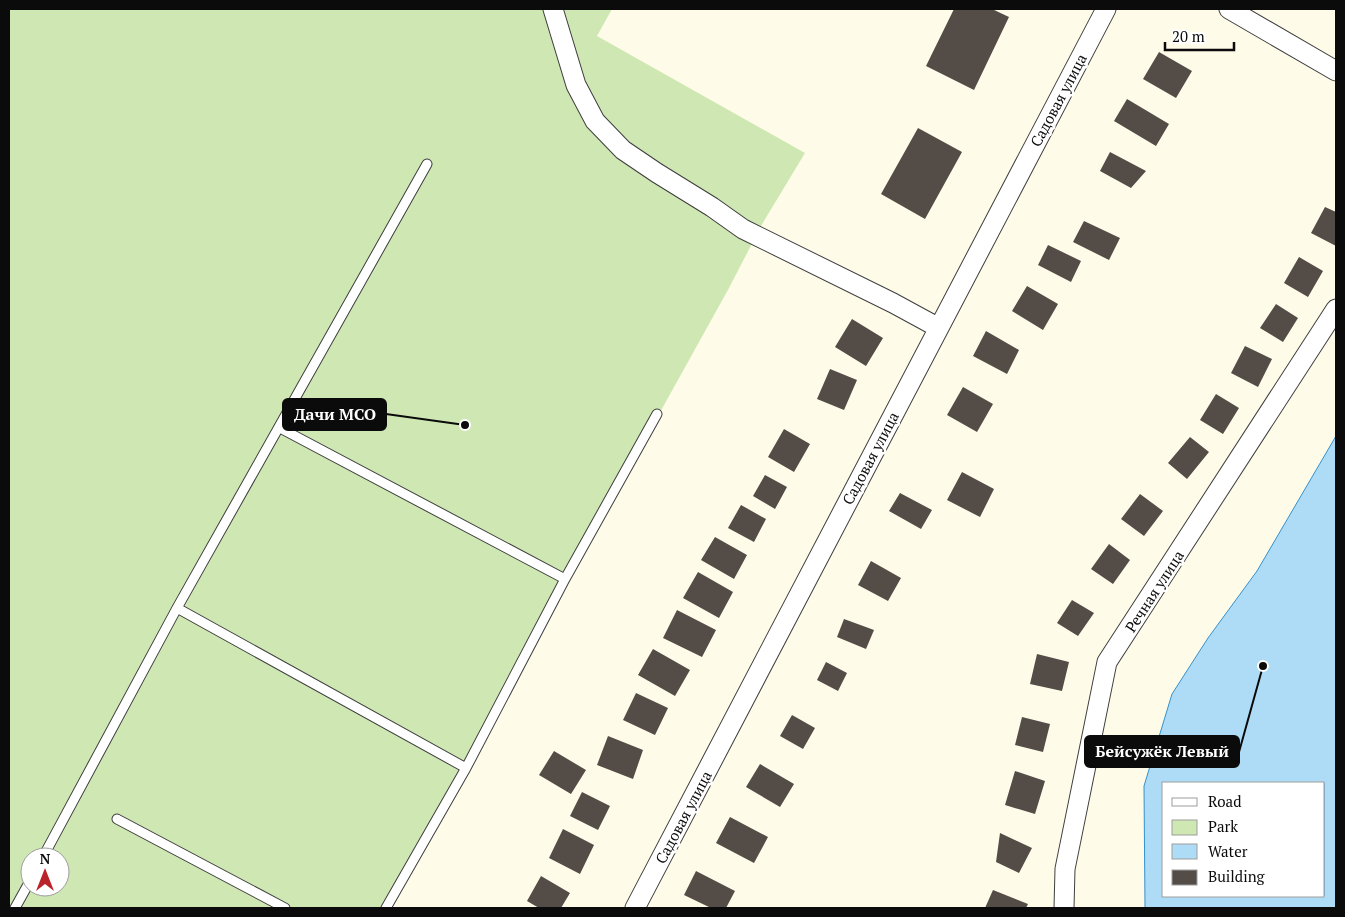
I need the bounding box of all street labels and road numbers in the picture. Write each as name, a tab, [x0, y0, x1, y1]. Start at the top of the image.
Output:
street label: Садовая улица	[1025, 50, 1091, 150]
street label: Садовая улица	[837, 408, 903, 508]
street label: Речная улица	[1120, 546, 1188, 636]
street label: Садовая улица	[650, 767, 716, 867]

